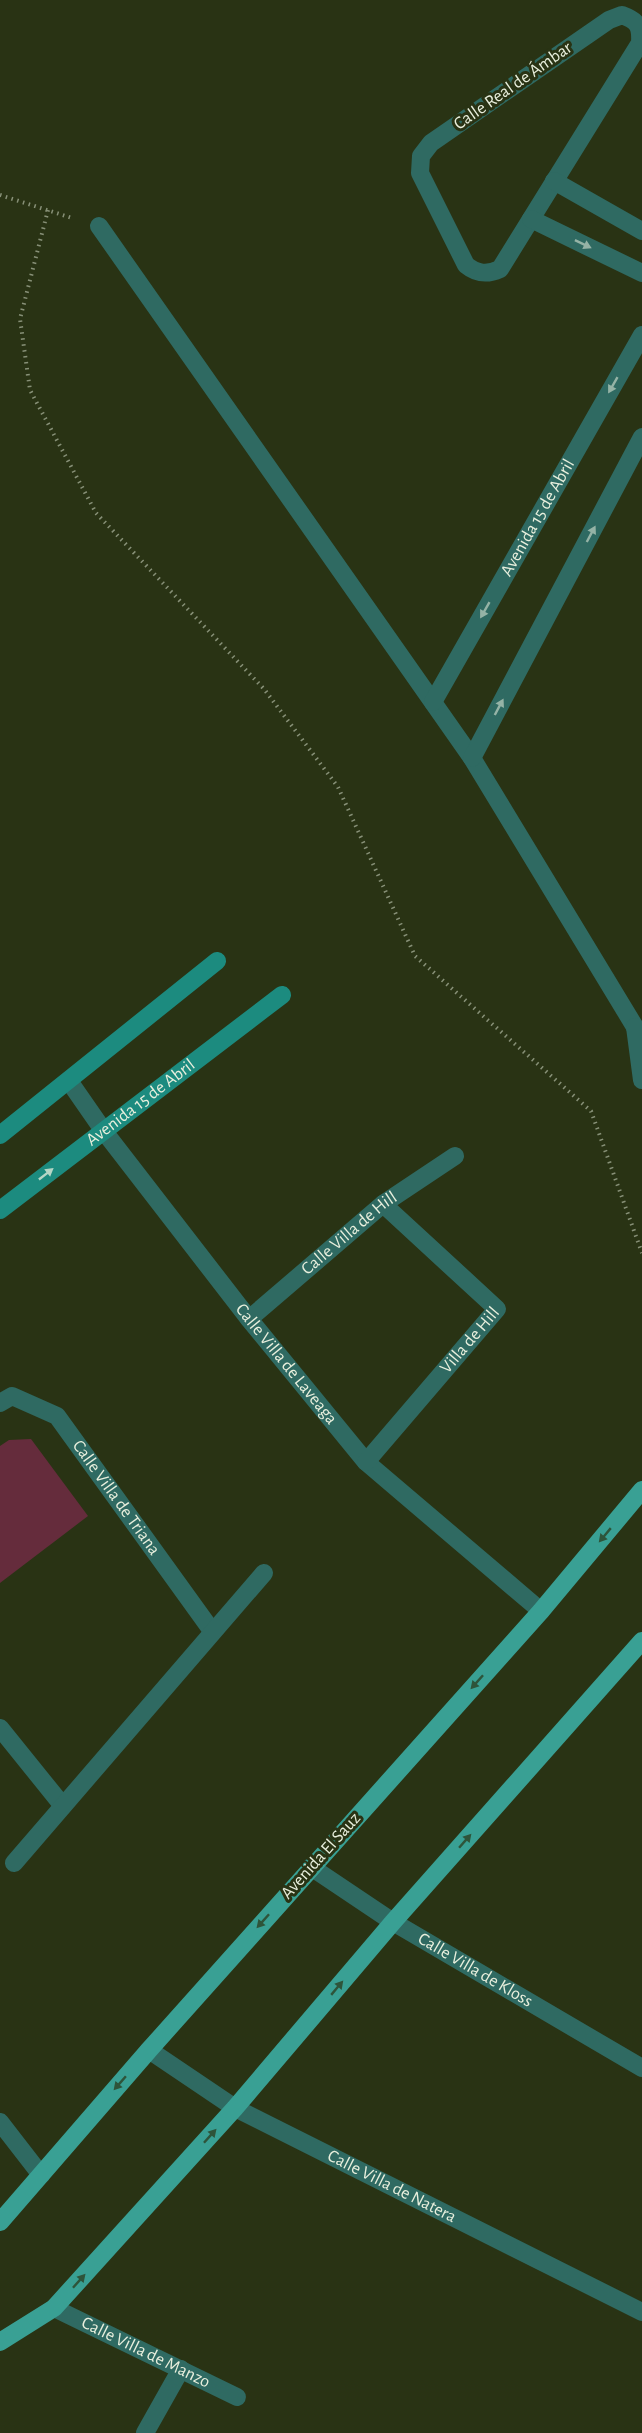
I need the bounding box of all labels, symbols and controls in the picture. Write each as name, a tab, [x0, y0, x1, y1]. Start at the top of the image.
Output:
street label: Calle Real de Ámbar	[449, 36, 575, 133]
one-way arrow	[574, 240, 591, 249]
one-way arrow	[608, 377, 618, 394]
street label: Avenida 15 de Abril	[498, 456, 578, 579]
one-way arrow	[586, 526, 596, 543]
one-way arrow	[481, 601, 491, 618]
one-way arrow	[494, 698, 504, 715]
street label: Avenida 15 de Abril	[83, 1056, 199, 1150]
one-way arrow	[38, 1168, 54, 1181]
street label: Calle Villa de Hill	[298, 1188, 400, 1279]
street label: Calle Villa de Laveaga	[232, 1301, 340, 1428]
street label: Villa de Hill	[437, 1304, 503, 1377]
street label: Calle Villa de Triana	[69, 1437, 163, 1559]
one-way arrow	[598, 1527, 611, 1543]
one-way arrow	[471, 1674, 484, 1689]
street label: Avenida El Sauz	[278, 1809, 364, 1903]
one-way arrow	[458, 1834, 471, 1849]
one-way arrow	[257, 1913, 270, 1928]
street label: Calle Villa de Kloss	[415, 1930, 536, 2011]
one-way arrow	[330, 1981, 343, 1996]
one-way arrow	[114, 2075, 127, 2090]
one-way arrow	[202, 2129, 216, 2143]
street label: Calle Villa de Natera	[324, 2147, 459, 2226]
one-way arrow	[72, 2273, 86, 2288]
street label: Calle Villa de Manzo	[79, 2314, 213, 2392]

